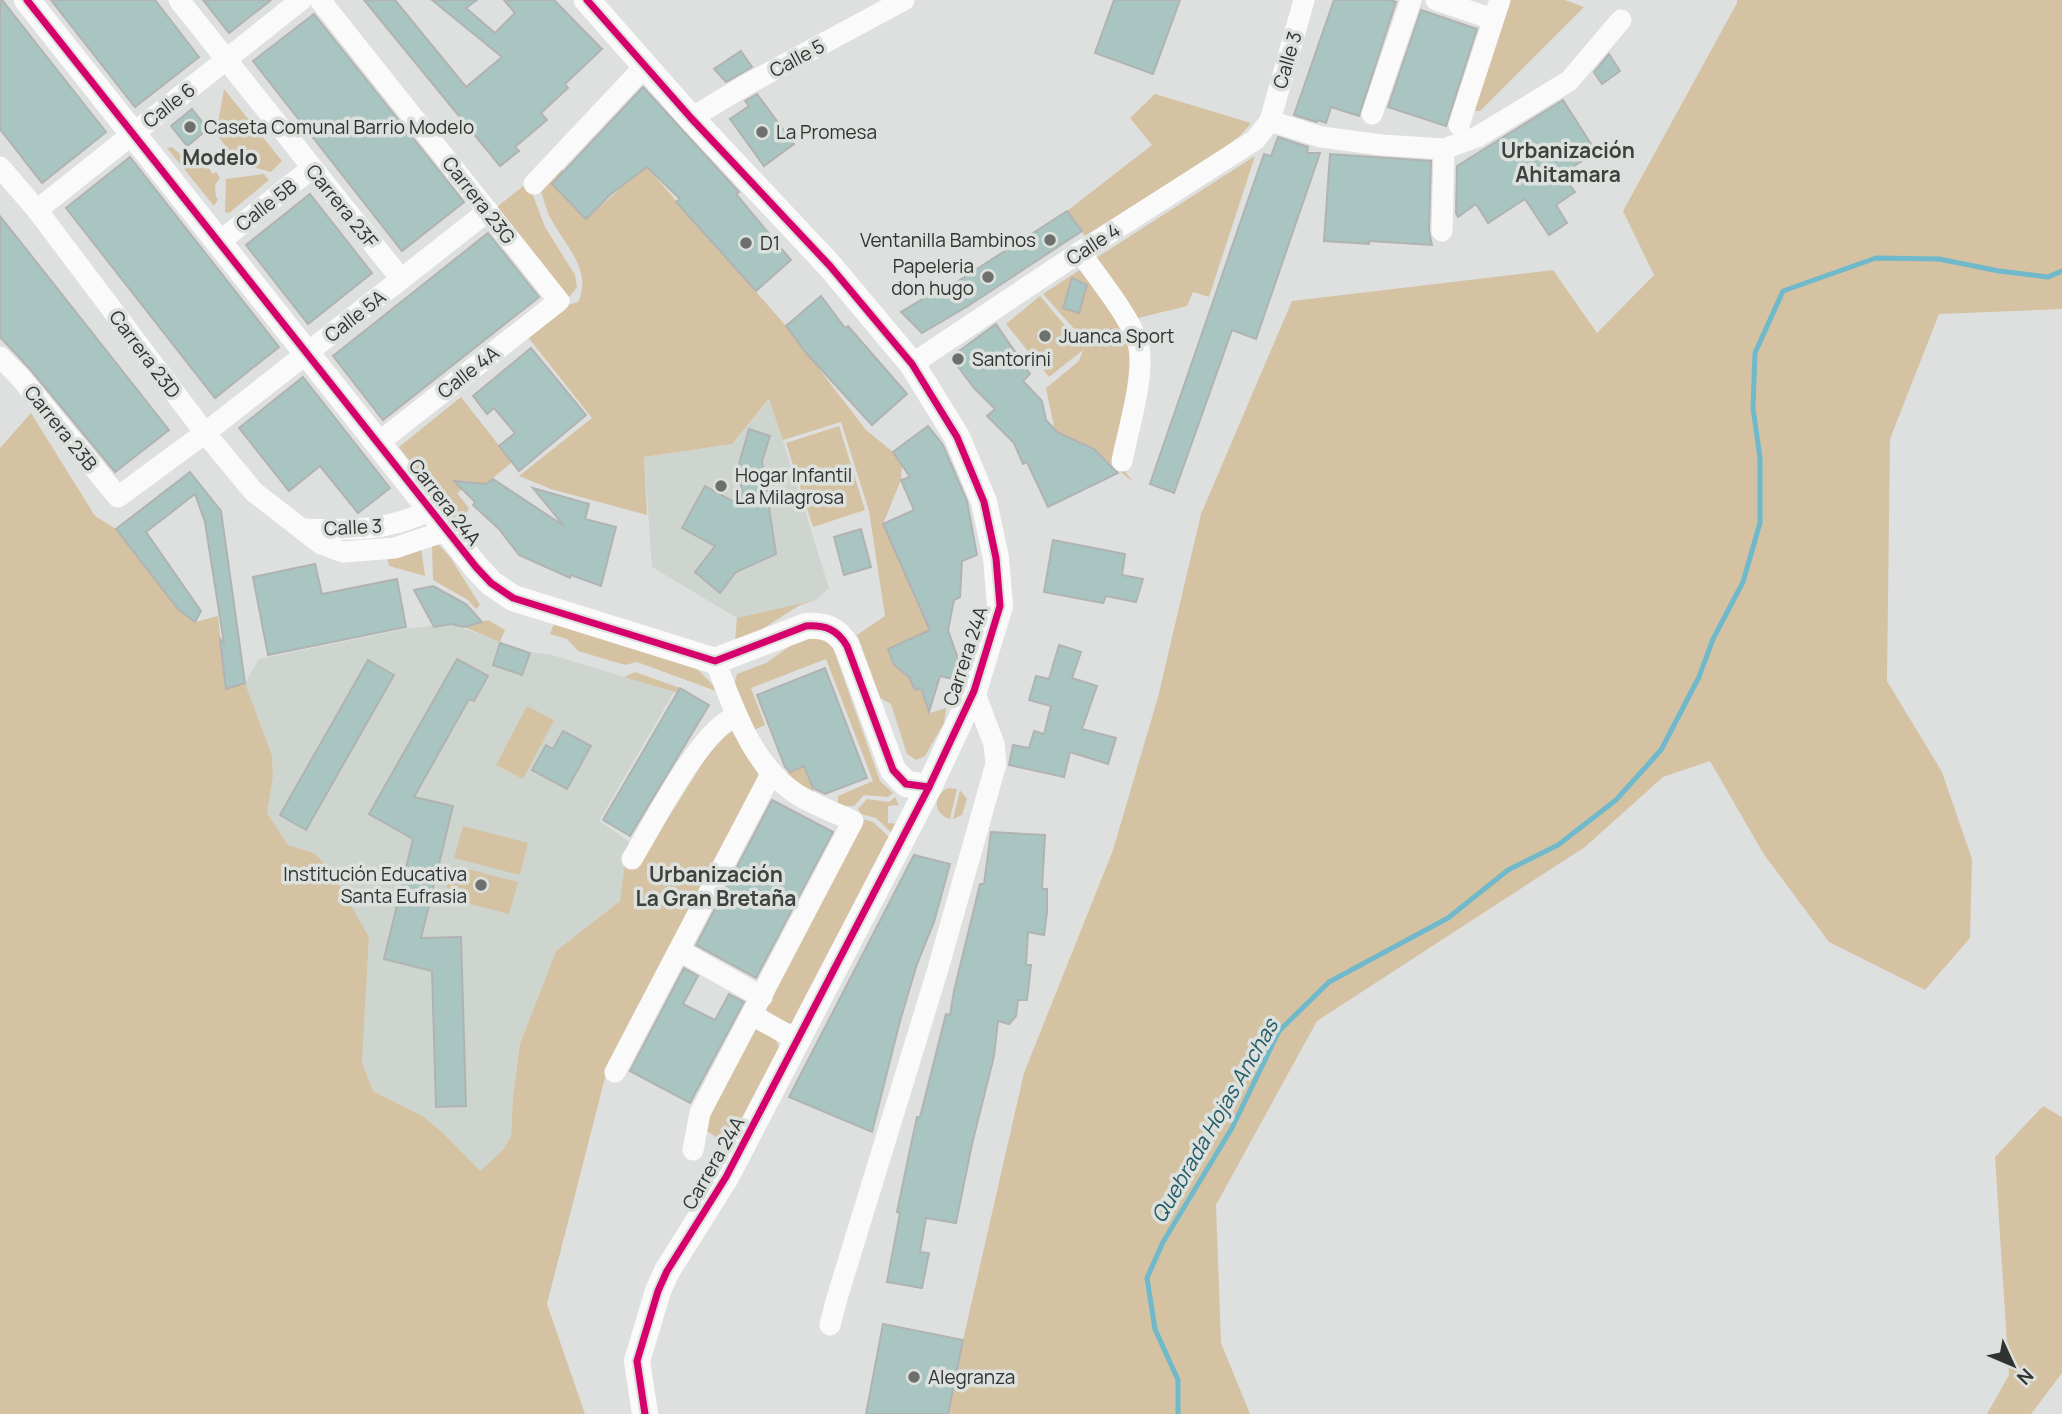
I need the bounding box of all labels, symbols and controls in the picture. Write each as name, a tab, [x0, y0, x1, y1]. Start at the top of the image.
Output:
street label: Calle 3	[1266, 28, 1308, 92]
street label: Calle 5	[765, 33, 829, 83]
street label: Calle 6	[137, 76, 201, 134]
place label: Caseta Comunal Barrio Modelo	[204, 114, 474, 140]
marker: Caseta Comunal Barrio Modelo	[182, 119, 198, 135]
place label: La Promesa	[776, 119, 877, 145]
marker: La Promesa	[754, 124, 770, 140]
district label: Urbanización Ahitamara	[1501, 136, 1635, 188]
district label: Modelo	[182, 143, 258, 171]
street label: Carrera 23G	[437, 151, 521, 249]
street label: Carrera 23F	[300, 159, 384, 254]
street label: Calle 5B	[230, 173, 302, 237]
street label: Calle 4	[1061, 217, 1125, 271]
place label: Ventanilla Bambinos	[860, 227, 1036, 253]
place label: D1	[760, 230, 780, 256]
marker: Ventanilla Bambinos	[1042, 232, 1058, 248]
marker: D1	[738, 235, 754, 251]
place label: Papeleria don hugo	[891, 253, 974, 301]
marker: Papeleria don hugo	[980, 269, 996, 285]
street label: Calle 5A	[319, 284, 391, 348]
street label: Carrera 23D	[103, 305, 187, 403]
place label: Juanca Sport	[1059, 323, 1174, 349]
marker: Juanca Sport	[1037, 328, 1053, 344]
street label: Calle 4A	[432, 340, 504, 404]
place label: Santorini	[972, 346, 1051, 372]
marker: Santorini	[950, 351, 966, 367]
street label: Carrera 23B	[19, 380, 104, 476]
street label: Carrera 24A	[403, 453, 487, 551]
place label: Hogar Infantil La Milagrosa	[735, 462, 852, 510]
marker: Hogar Infantil La Milagrosa	[713, 478, 729, 494]
street label: Calle 3	[323, 512, 383, 542]
street label: Carrera 24A	[937, 603, 993, 709]
district label: Urbanización La Gran Bretaña	[636, 860, 796, 912]
place label: Institución Educativa Santa Eufrasia	[283, 861, 467, 909]
marker: Institución Educativa Santa Eufrasia	[473, 877, 489, 893]
water label: Quebrada Hojas Anchas	[1144, 1012, 1285, 1228]
street label: Carrera 24A	[676, 1112, 750, 1214]
north arrow	[1978, 1330, 2048, 1400]
text: N	[2011, 1363, 2039, 1391]
place label: Alegranza	[928, 1364, 1015, 1390]
marker: Alegranza	[906, 1369, 922, 1385]

